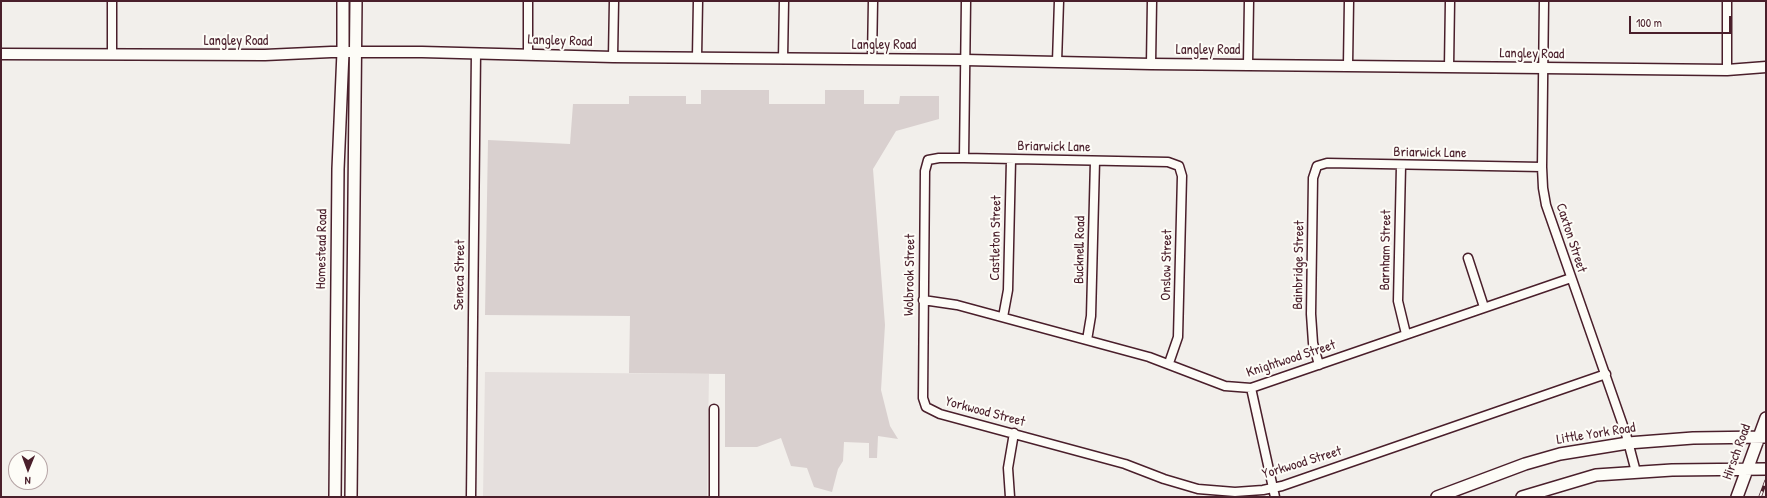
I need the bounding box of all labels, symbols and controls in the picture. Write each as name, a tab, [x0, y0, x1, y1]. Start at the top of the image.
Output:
scale bar	[1631, 8, 1733, 34]
text: 100 m	[1636, 14, 1662, 31]
street label: Langley Road	[527, 31, 593, 51]
street label: Langley Road	[204, 33, 268, 49]
street label: Langley Road	[852, 37, 916, 53]
street label: Langley Road	[1176, 42, 1240, 58]
street label: Langley Road	[1500, 45, 1564, 63]
street label: Briarwick Lane	[1017, 138, 1091, 156]
street label: Briarwick Lane	[1393, 144, 1467, 162]
street label: Castleton Street	[987, 195, 1005, 281]
street label: Caxton Street	[1552, 201, 1590, 275]
street label: Homestead Road	[313, 209, 331, 289]
street label: Barnham Street	[1377, 209, 1395, 291]
street label: Bucknell Road	[1071, 216, 1089, 284]
street label: Bainbridge Street	[1290, 220, 1308, 310]
street label: Onslow Street	[1158, 229, 1176, 301]
street label: Wolbrook Street	[901, 234, 919, 316]
street label: Seneca Street	[451, 240, 469, 310]
street label: Knightwood Street	[1244, 337, 1338, 381]
street label: Yorkwood Street	[943, 393, 1027, 431]
street label: Little York Road	[1555, 419, 1637, 449]
street label: Hirsch Road	[1719, 422, 1755, 482]
street label: Yorkwood Street	[1260, 443, 1344, 483]
north arrow	[8, 450, 48, 490]
text: N	[25, 474, 31, 488]

